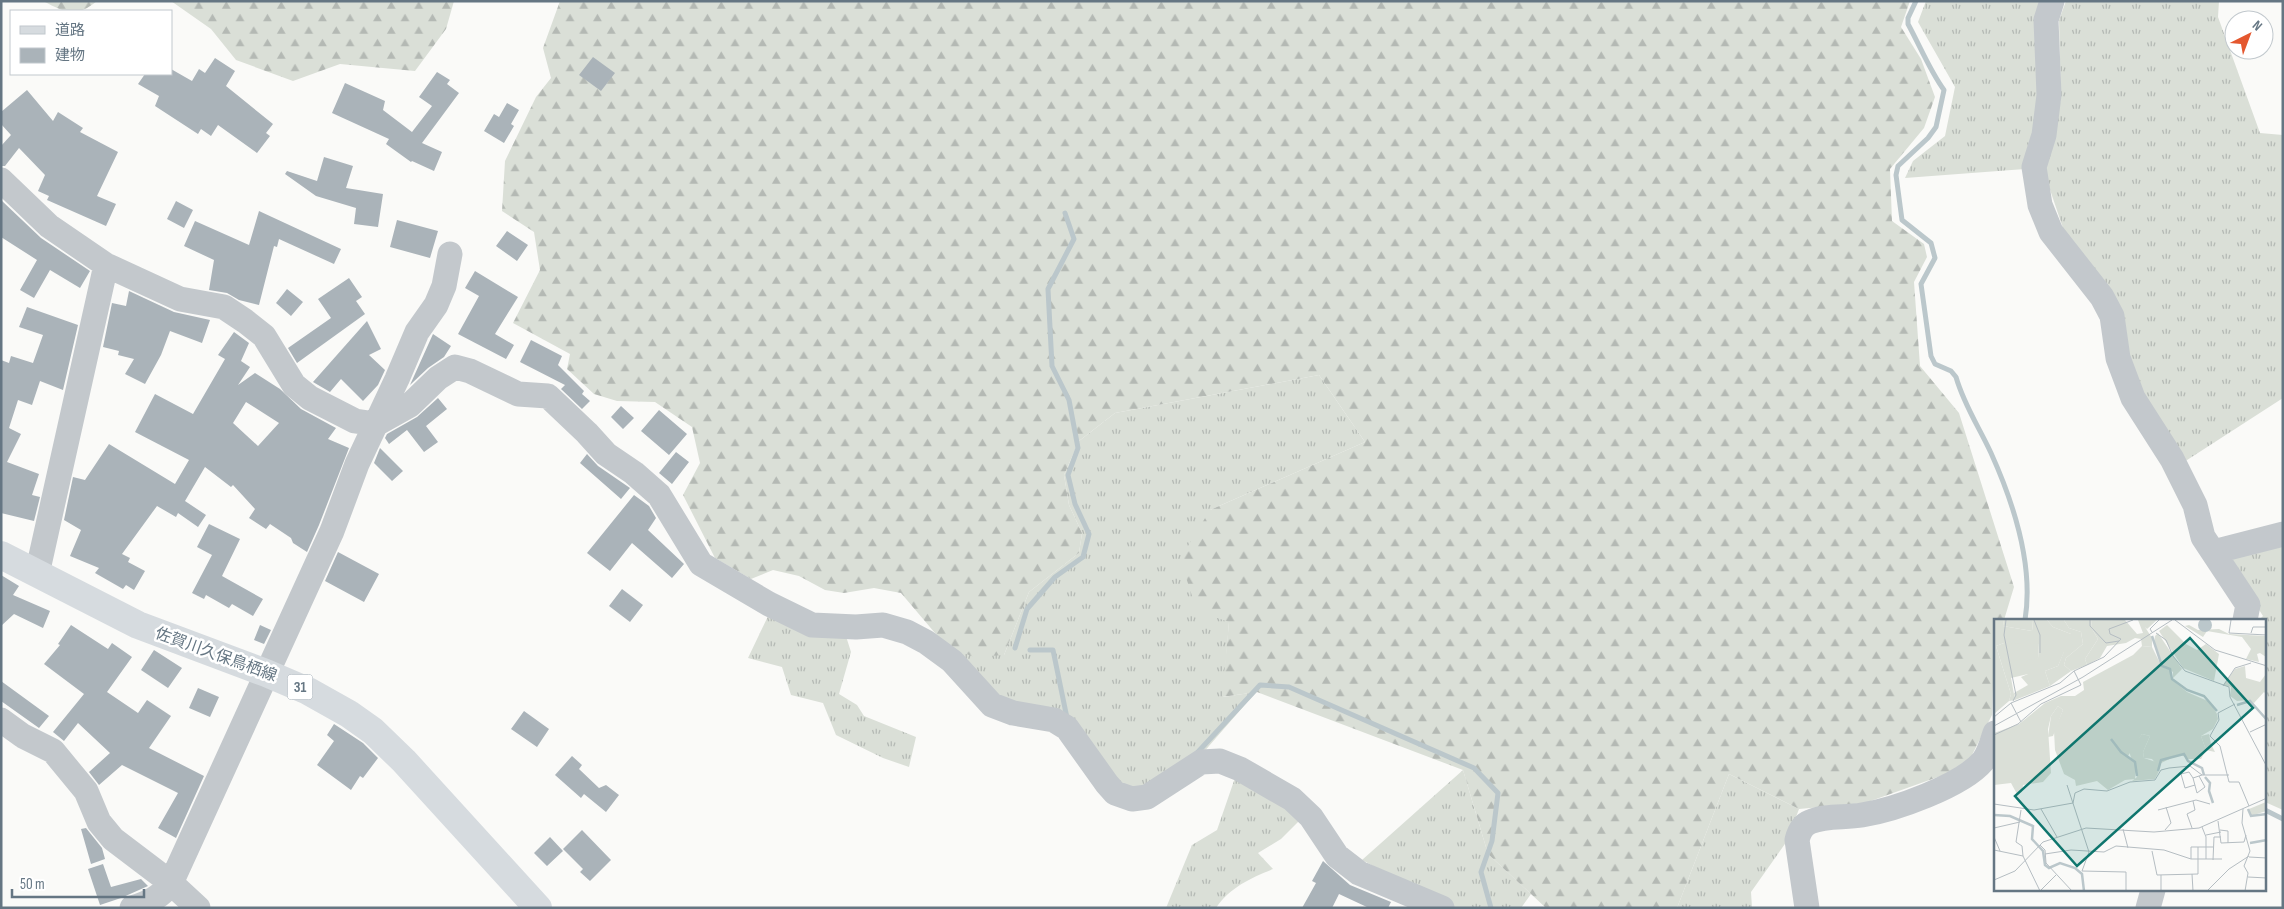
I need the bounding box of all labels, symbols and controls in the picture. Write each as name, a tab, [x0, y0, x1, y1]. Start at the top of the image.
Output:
legend	[10, 10, 172, 75]
north arrow	[2224, 10, 2274, 60]
text: N	[2249, 17, 2266, 35]
text: 道路	[55, 21, 85, 40]
text: 建物	[55, 46, 85, 65]
inset map	[1994, 619, 2266, 892]
street label: 佐賀川久保鳥栖線	[153, 624, 279, 686]
road number: 31	[288, 674, 312, 700]
scale bar	[12, 866, 145, 898]
text: 50 m	[20, 875, 45, 894]

